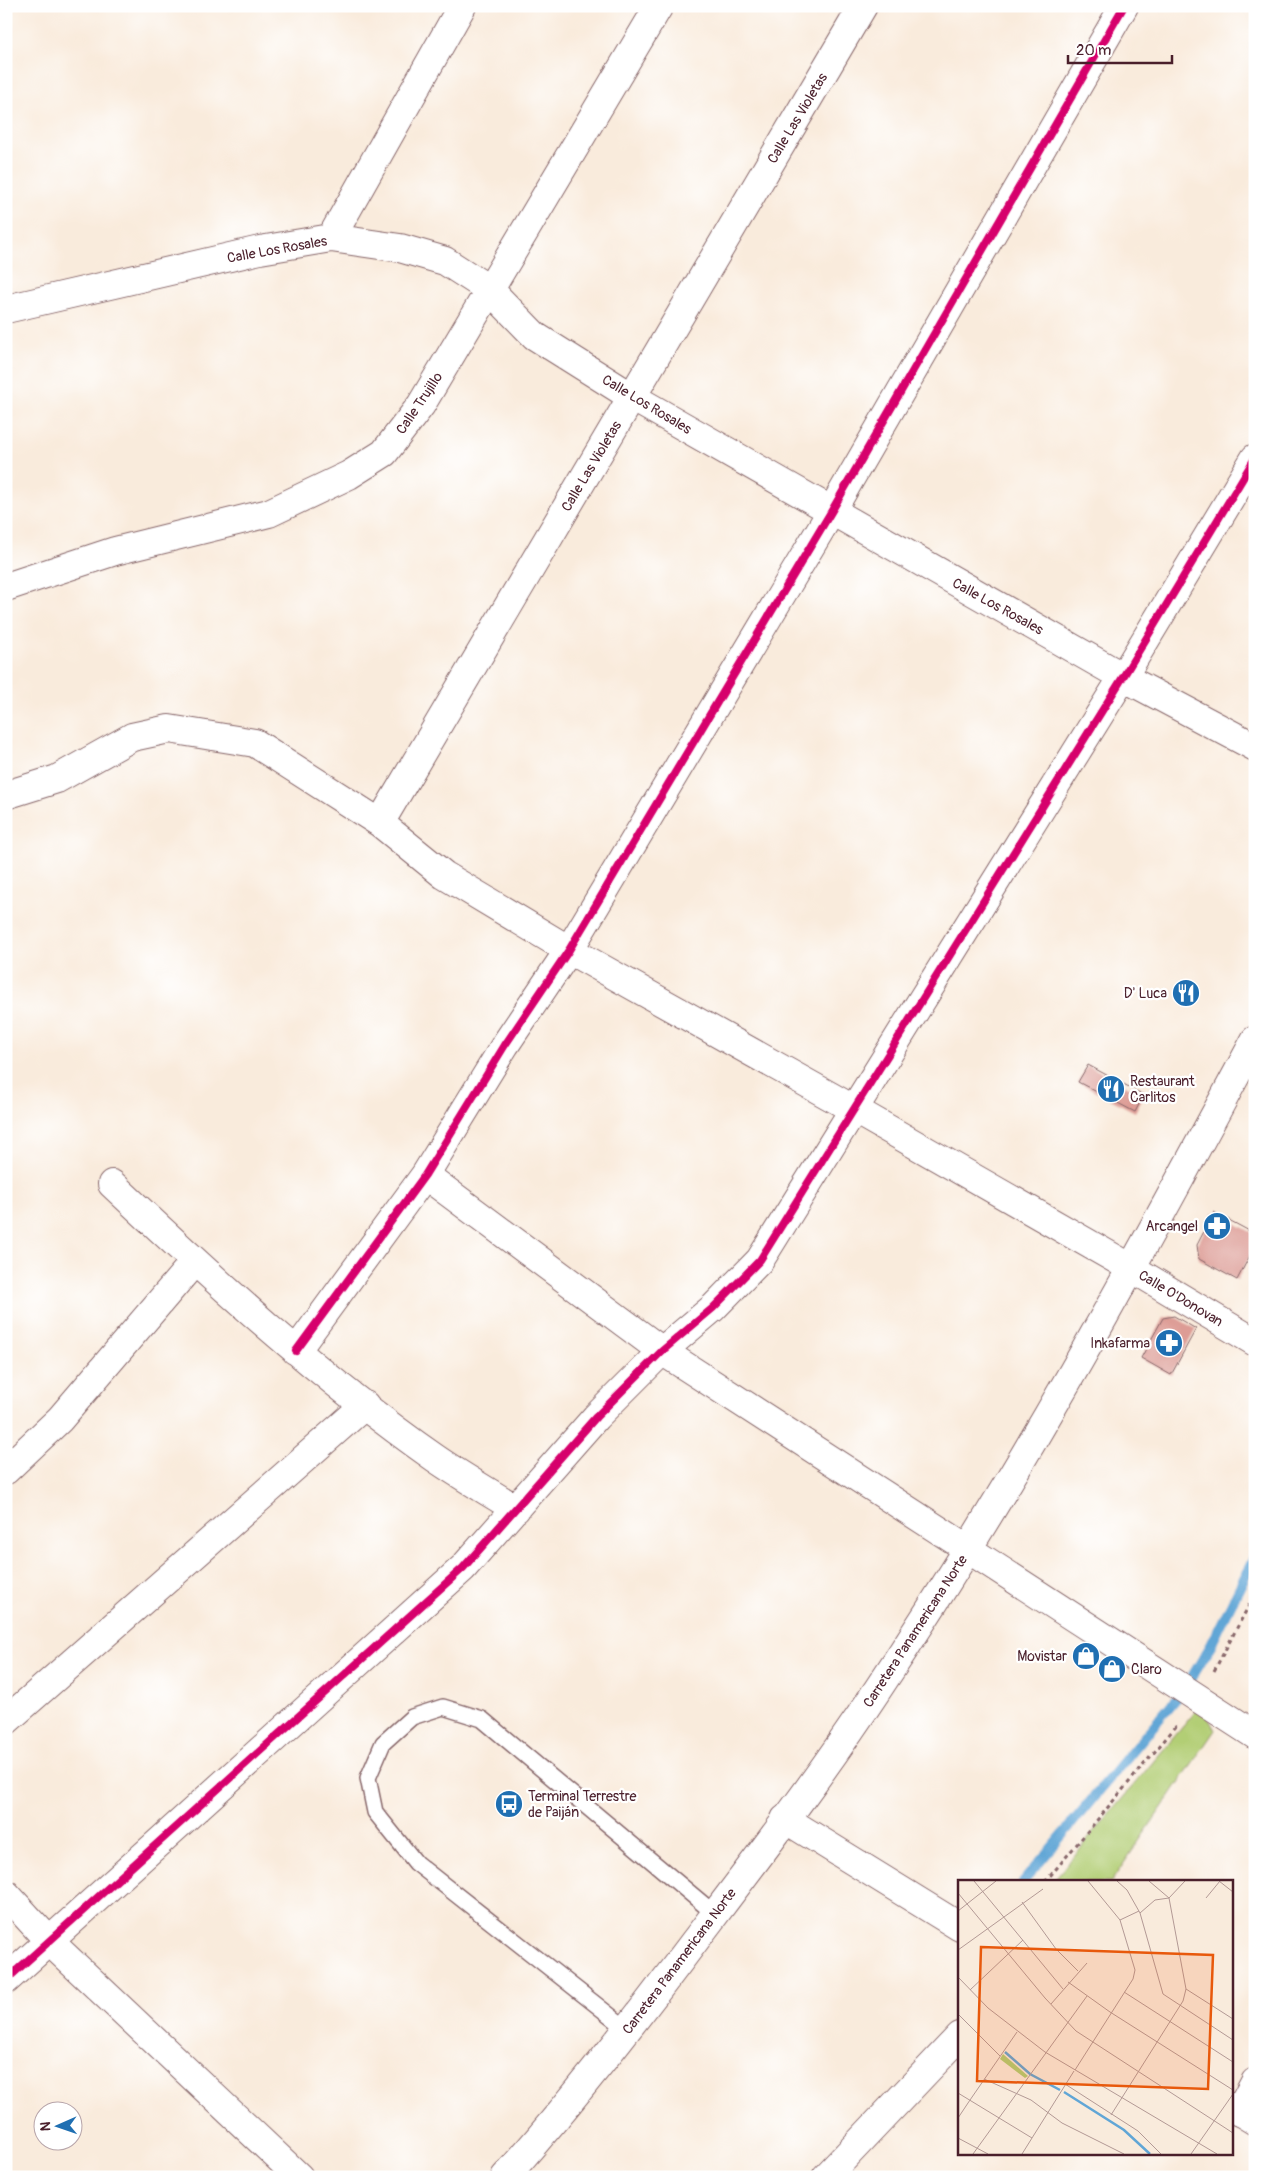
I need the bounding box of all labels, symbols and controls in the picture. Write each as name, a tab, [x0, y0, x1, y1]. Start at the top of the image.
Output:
scale bar	[1068, 32, 1172, 64]
text: 20 m	[1076, 41, 1111, 60]
street label: Calle Las Violetas	[764, 69, 831, 167]
street label: Calle Los Rosales	[226, 232, 329, 267]
street label: Calle Trujillo	[393, 369, 447, 437]
street label: Calle Los Rosales	[599, 371, 695, 438]
street label: Calle Las Violetas	[558, 417, 625, 515]
street label: Calle Los Rosales	[949, 574, 1047, 639]
restaurant icon: D' Luca	[1171, 978, 1201, 1008]
place label: D' Luca	[1124, 985, 1167, 1002]
place label: Restaurant Carlitos	[1130, 1073, 1195, 1106]
restaurant icon: Restaurant Carlitos	[1096, 1074, 1126, 1104]
pharmacy icon: Arcangel	[1202, 1211, 1232, 1241]
place label: Arcangel	[1146, 1218, 1198, 1235]
street label: Calle O'Donovan	[1135, 1267, 1226, 1330]
pharmacy icon: Inkafarma	[1154, 1328, 1184, 1358]
place label: Inkafarma	[1090, 1335, 1150, 1352]
street label: Carretera Panamericana Norte	[860, 1552, 971, 1711]
shop icon: Movistar	[1071, 1641, 1101, 1671]
place label: Movistar	[1017, 1648, 1067, 1665]
shop icon: Claro	[1097, 1654, 1127, 1684]
place label: Claro	[1131, 1661, 1162, 1678]
place label: Terminal Terrestre de Paiján	[528, 1788, 636, 1821]
bus stop icon: Terminal Terrestre de Paiján	[494, 1789, 524, 1819]
inset map	[958, 1880, 1234, 2156]
street label: Carretera Panamericana Norte	[619, 1885, 740, 2038]
north arrow	[32, 2100, 82, 2150]
text: N	[37, 2121, 54, 2131]

